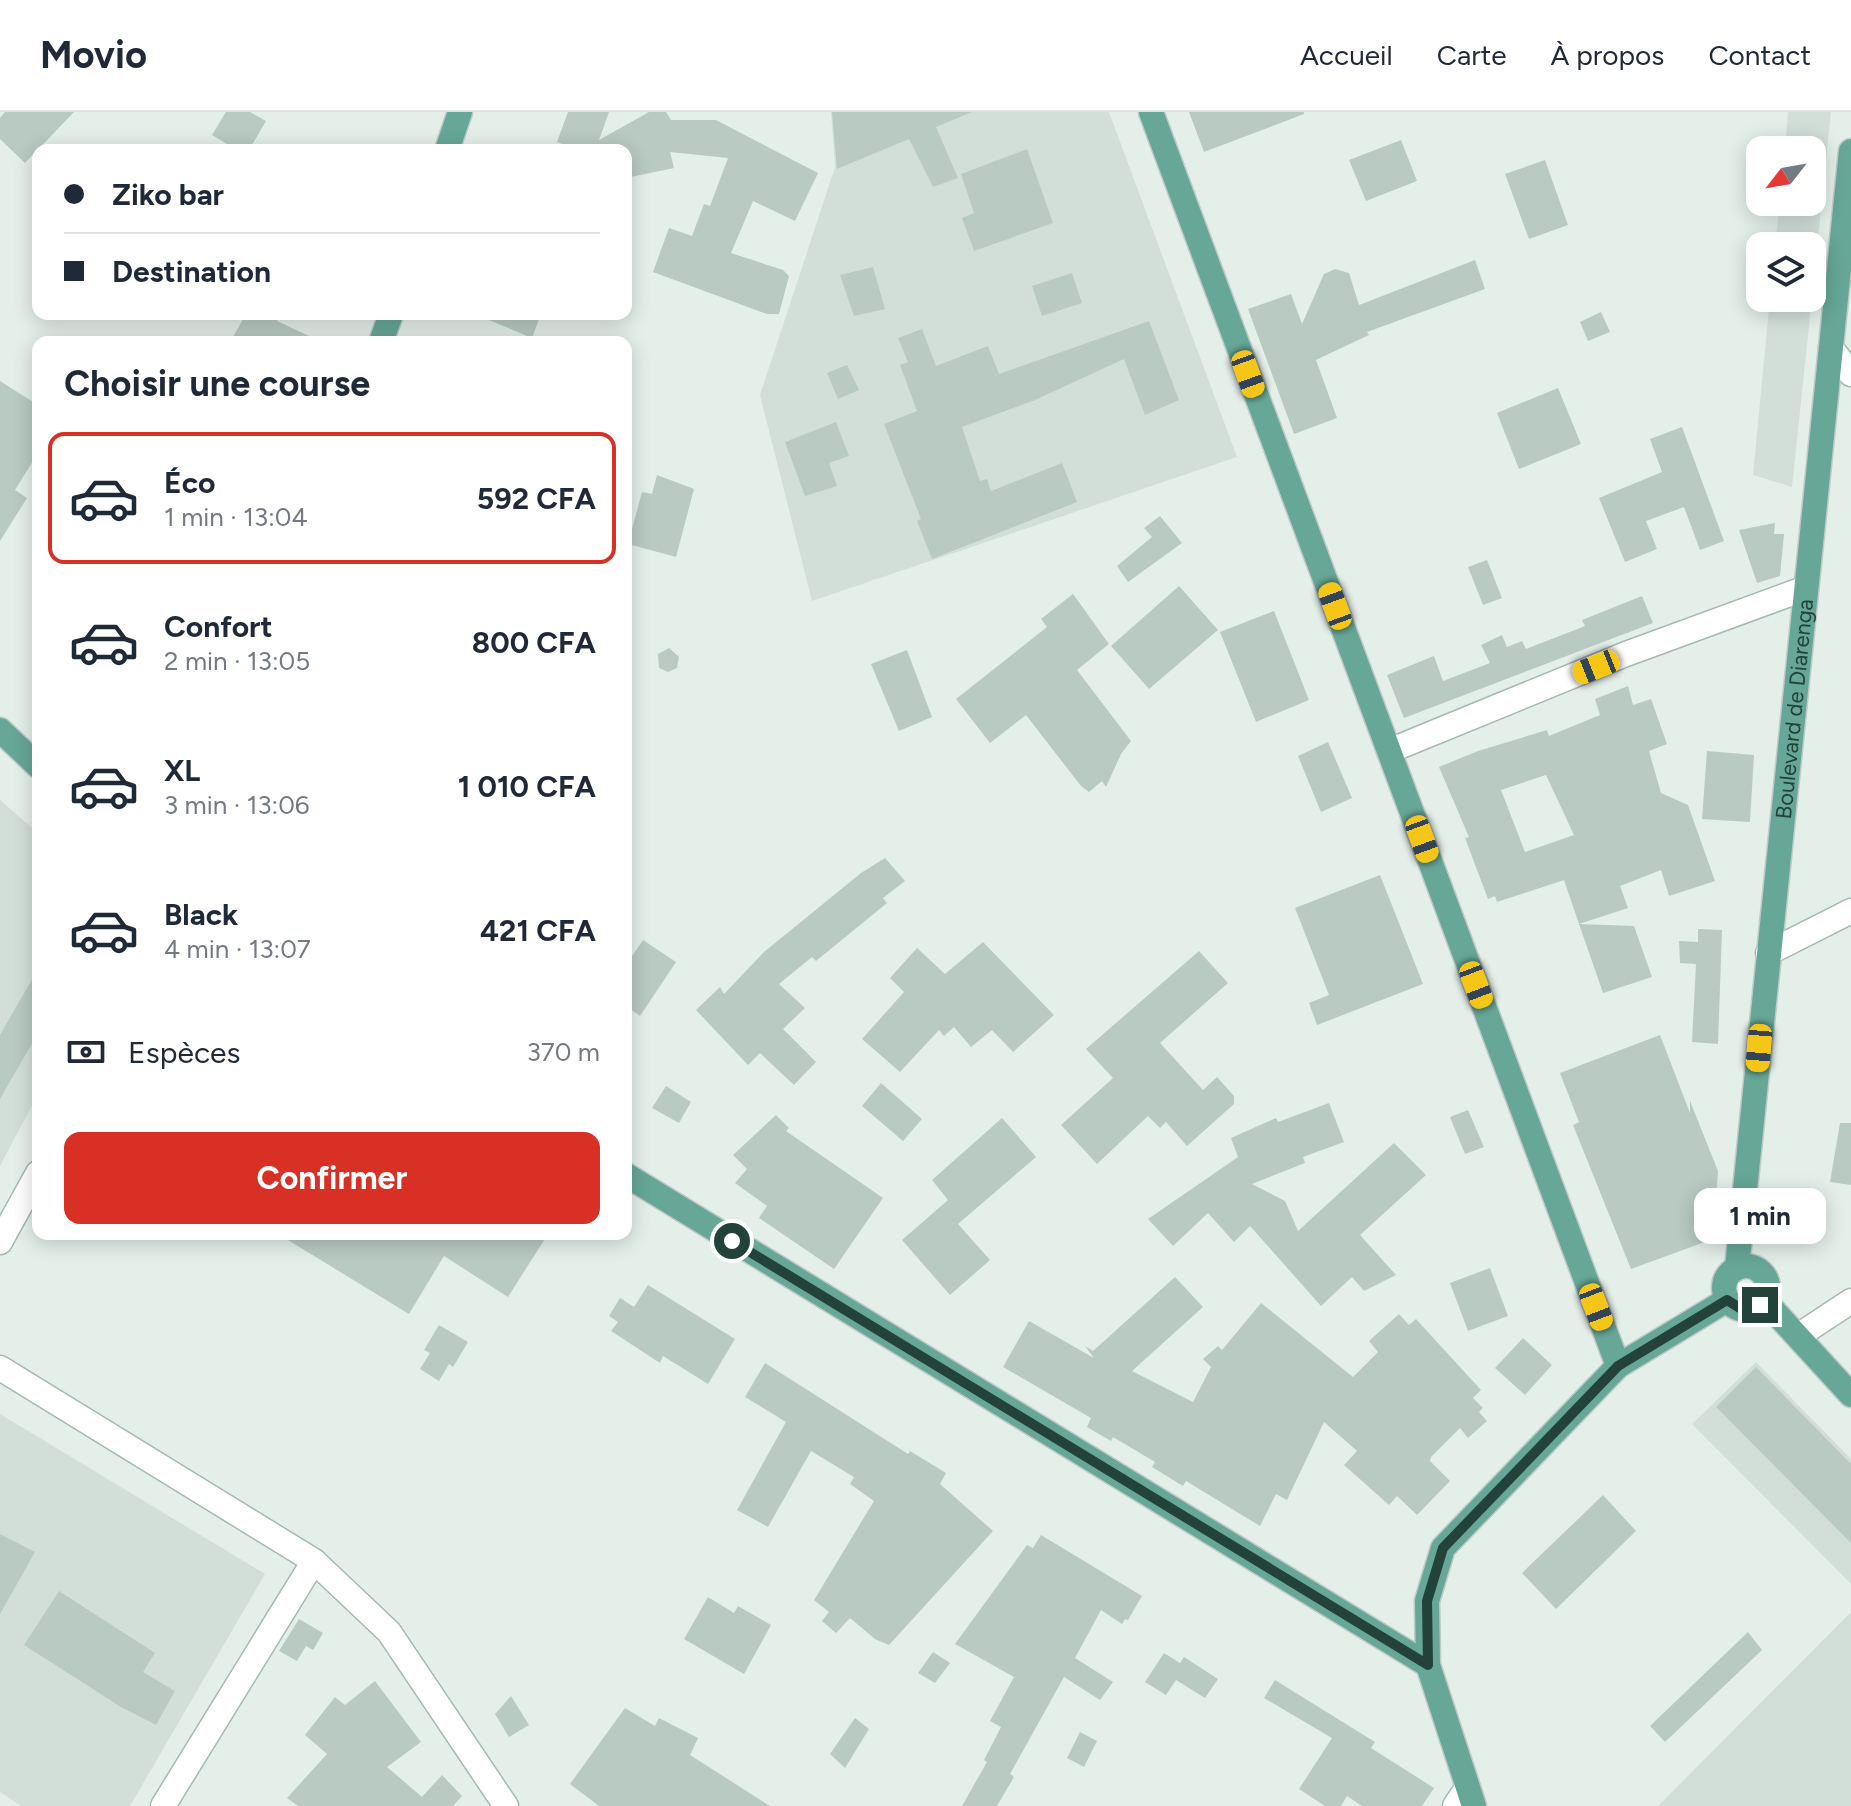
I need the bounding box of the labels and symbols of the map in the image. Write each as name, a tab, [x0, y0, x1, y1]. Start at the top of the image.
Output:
north arrow	[1746, 136, 1826, 216]
car	[1229, 347, 1267, 401]
car	[1316, 579, 1354, 633]
street label: Boulevard de Diarenga	[1769, 598, 1819, 820]
car	[1569, 647, 1623, 687]
car	[1403, 812, 1441, 866]
car	[1456, 958, 1496, 1012]
car	[1745, 1023, 1773, 1073]
callout: 1 min	[1694, 1189, 1826, 1245]
route start	[714, 1223, 750, 1259]
car	[1576, 1280, 1616, 1334]
route end	[1742, 1287, 1778, 1323]

